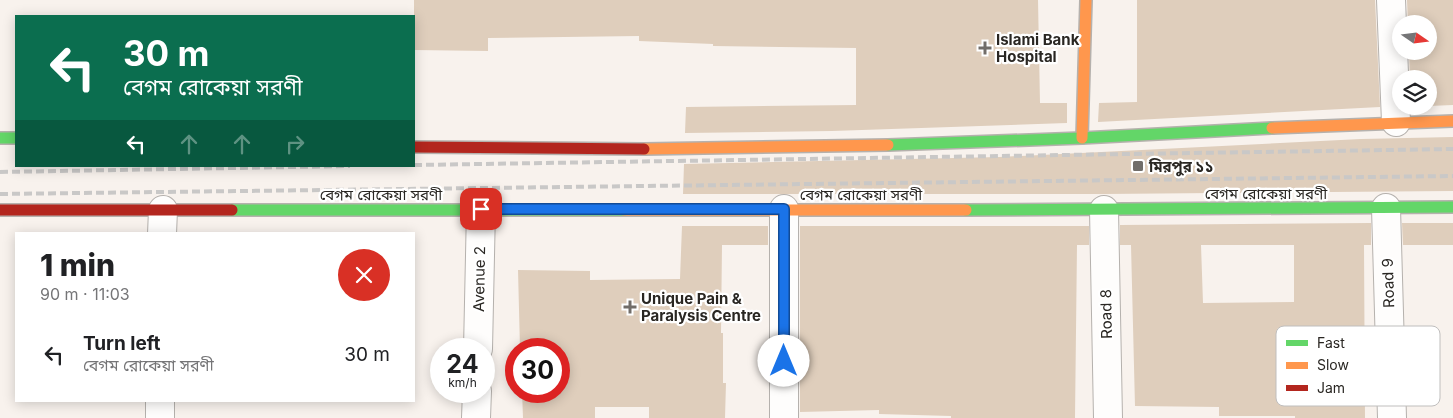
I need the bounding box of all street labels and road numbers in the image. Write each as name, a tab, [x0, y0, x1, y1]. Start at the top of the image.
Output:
street label: বেগম রোকেয়া সরণী	[1205, 184, 1328, 203]
street label: বেগম রোকেয়া সরণী	[320, 185, 443, 204]
street label: বেগম রোকেয়া সরণী	[800, 185, 923, 204]
street label: Avenue 2	[469, 246, 489, 312]
street label: Road 9	[1378, 258, 1398, 308]
street label: Road 8	[1096, 289, 1116, 339]

